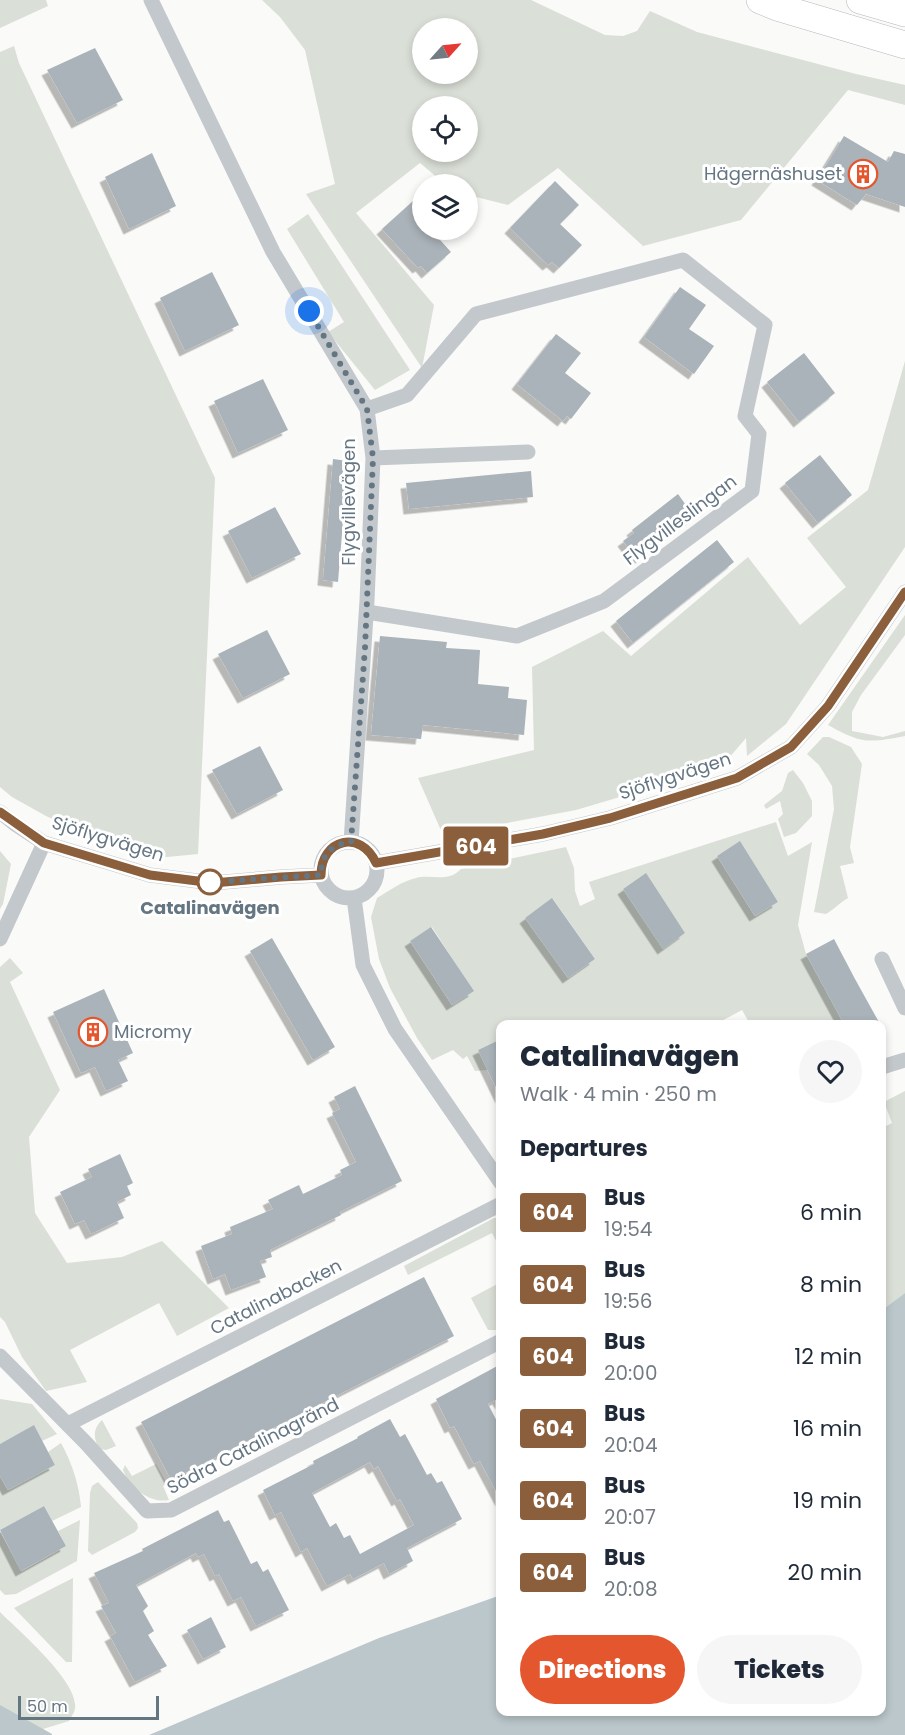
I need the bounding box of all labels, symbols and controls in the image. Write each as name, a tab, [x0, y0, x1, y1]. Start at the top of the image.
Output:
north arrow	[412, 18, 478, 84]
map controls	[412, 18, 478, 240]
button: locate	[412, 96, 478, 162]
building icon: Hägernäshuset	[847, 158, 879, 190]
place label: Hägernäshuset	[704, 161, 842, 186]
button: layers	[412, 174, 478, 240]
your location	[294, 296, 324, 326]
street label: Flygvillevägen	[336, 438, 361, 566]
street label: Flygvilleslingan	[618, 469, 742, 571]
street label: Sjöflygvägen	[616, 746, 734, 805]
street label: Sjöflygvägen	[49, 810, 167, 867]
line badge: 604	[442, 826, 510, 866]
text: 604	[455, 832, 497, 861]
marker: Catalinavägen	[197, 869, 223, 895]
place label: Catalinavägen	[140, 895, 280, 920]
building icon: Micromy	[77, 1016, 109, 1048]
place label: Micromy	[114, 1019, 192, 1044]
text: Catalinavägen	[520, 1037, 739, 1076]
button: heart	[799, 1040, 862, 1103]
text: Walk · 4 min · 250 m	[520, 1080, 717, 1108]
text: Departures	[520, 1133, 648, 1164]
text: Bus	[604, 1182, 646, 1213]
text: 6 min	[800, 1197, 862, 1228]
text: 604	[532, 1198, 574, 1227]
text: 19:54	[604, 1215, 652, 1243]
street label: Catalinabacken	[206, 1253, 346, 1341]
text: Bus	[604, 1254, 646, 1285]
text: 8 min	[800, 1269, 862, 1300]
text: 604	[532, 1270, 574, 1299]
text: 19:56	[604, 1287, 653, 1315]
text: Bus	[604, 1326, 646, 1357]
text: 12 min	[794, 1341, 862, 1372]
text: 604	[532, 1342, 574, 1371]
text: 20:00	[604, 1359, 657, 1387]
street label: Södra Catalinagränd	[162, 1391, 343, 1500]
text: Bus	[604, 1398, 646, 1429]
text: 16 min	[793, 1413, 862, 1444]
text: 604	[532, 1414, 574, 1443]
text: 20:04	[604, 1431, 657, 1459]
text: Bus	[604, 1470, 646, 1501]
text: 19 min	[793, 1485, 862, 1516]
text: 604	[532, 1486, 574, 1515]
text: 20:07	[604, 1503, 656, 1531]
text: Bus	[604, 1542, 646, 1573]
text: 20 min	[788, 1557, 862, 1588]
text: 604	[532, 1558, 574, 1587]
text: 20:08	[604, 1575, 658, 1603]
button: Directions	[520, 1635, 685, 1704]
button: Tickets	[697, 1635, 862, 1704]
scale bar	[18, 1693, 159, 1720]
text: 50 m	[27, 1695, 68, 1718]

